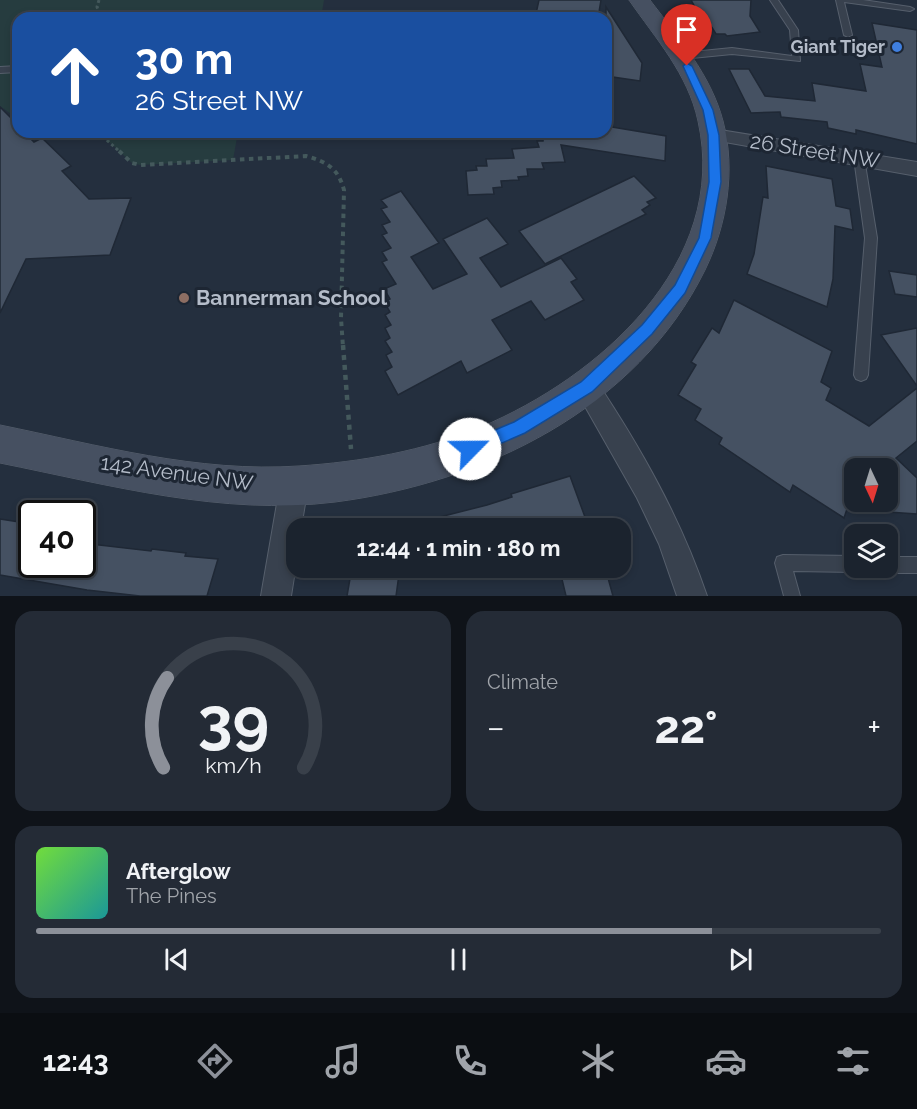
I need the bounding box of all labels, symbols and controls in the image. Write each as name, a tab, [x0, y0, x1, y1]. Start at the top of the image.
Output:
pin	[661, 4, 712, 66]
icon: arrive	[670, 13, 703, 46]
text: 30 m	[135, 35, 233, 84]
icon: ahead	[36, 36, 114, 114]
place label: Giant Tiger	[791, 36, 885, 57]
marker: Giant Tiger	[890, 40, 904, 54]
text: 26 Street NW	[135, 85, 303, 116]
street label: 26 Street NW	[749, 128, 882, 173]
place label: Bannerman School	[196, 285, 388, 310]
marker: Bannerman School	[177, 291, 191, 305]
position arrow	[438, 417, 502, 481]
street label: 142 Avenue NW	[99, 449, 255, 496]
north arrow	[844, 458, 898, 512]
map controls	[844, 458, 898, 578]
speed limit sign: 40	[18, 500, 96, 578]
button: layers	[844, 524, 898, 578]
text: 12:44 · 1 min · 180 m	[357, 535, 560, 561]
text: Climate	[487, 670, 558, 694]
text: 39	[197, 683, 269, 757]
text: 22°	[654, 701, 718, 754]
text: −	[487, 708, 505, 747]
text: +	[867, 708, 881, 747]
text: km/h	[205, 753, 261, 778]
text: Afterglow	[126, 858, 231, 884]
text: The Pines	[126, 884, 217, 908]
icon: previous	[160, 943, 193, 976]
icon: pause	[442, 943, 475, 976]
icon: next	[724, 943, 757, 976]
icon: directions	[194, 1040, 236, 1082]
icon: music	[322, 1040, 364, 1082]
icon: phone	[449, 1040, 491, 1082]
icon: climate	[577, 1040, 619, 1082]
icon: car	[705, 1040, 747, 1082]
icon: filters	[832, 1040, 874, 1082]
text: 12:43	[43, 1046, 109, 1077]

